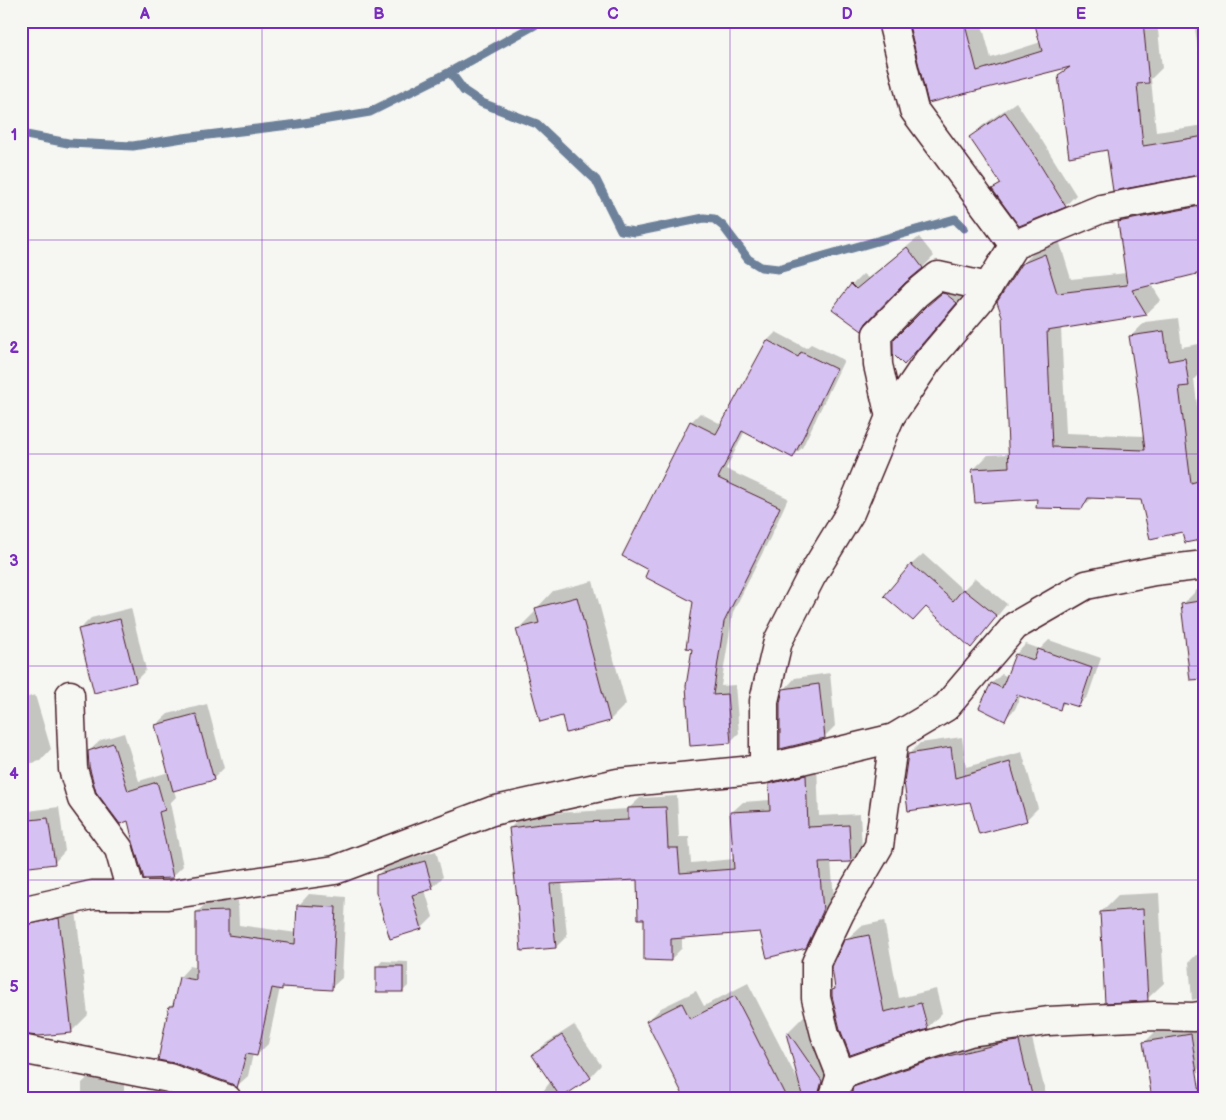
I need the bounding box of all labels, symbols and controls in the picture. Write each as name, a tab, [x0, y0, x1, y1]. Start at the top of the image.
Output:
text: A	[139, 5, 150, 24]
text: B	[373, 5, 385, 24]
text: C	[607, 5, 619, 24]
text: D	[841, 5, 853, 24]
text: E	[1076, 5, 1086, 24]
text: 1	[11, 126, 17, 145]
text: 2	[9, 339, 19, 358]
text: 3	[9, 552, 19, 571]
text: 4	[9, 765, 19, 784]
text: 5	[9, 978, 19, 997]

